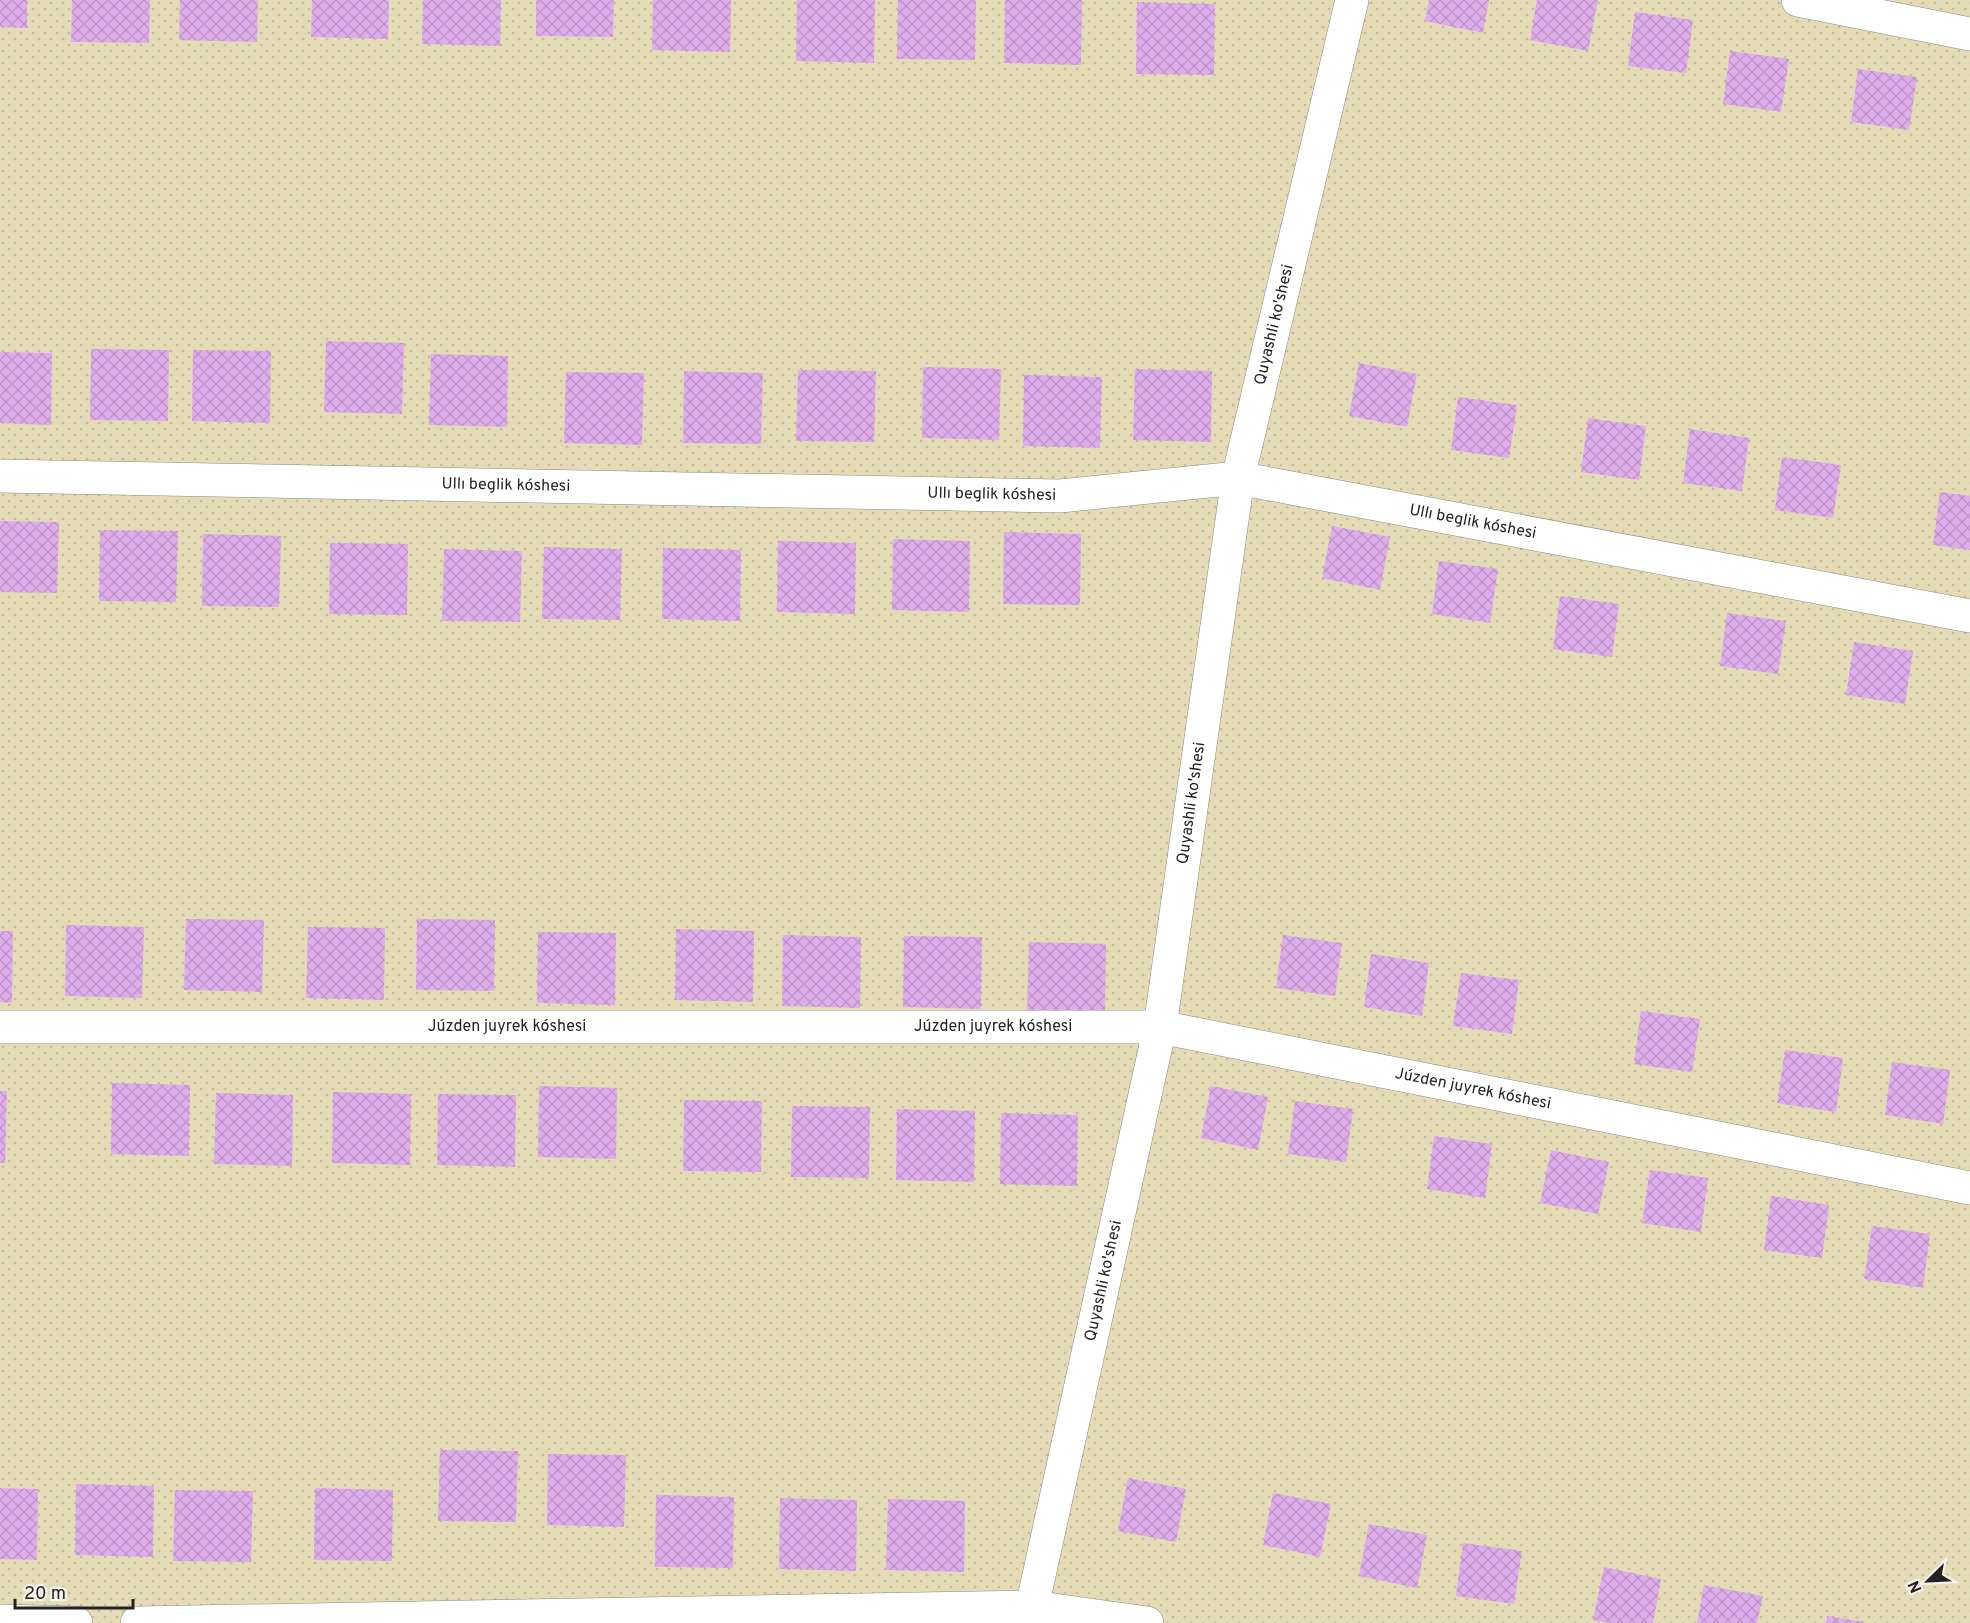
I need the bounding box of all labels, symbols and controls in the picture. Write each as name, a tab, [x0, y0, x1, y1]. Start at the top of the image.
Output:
street label: Quyashli ko'shesi	[1251, 263, 1299, 387]
street label: Ullı beglik kóshesi	[441, 474, 570, 497]
street label: Ullı beglik kóshesi	[927, 484, 1056, 506]
street label: Ullı beglik kóshesi	[1408, 501, 1538, 544]
street label: Quyashli ko'shesi	[1173, 741, 1210, 866]
street label: Júzden juyrek kóshesi	[428, 1017, 586, 1037]
street label: Júzden juyrek kóshesi	[914, 1017, 1072, 1037]
street label: Júzden juyrek kóshesi	[1393, 1064, 1553, 1114]
street label: Quyashli ko'shesi	[1081, 1219, 1127, 1343]
north arrow	[1898, 1551, 1958, 1611]
scale bar	[15, 1572, 134, 1610]
text: N	[1905, 1577, 1928, 1596]
text: 20 m	[24, 1583, 66, 1606]

